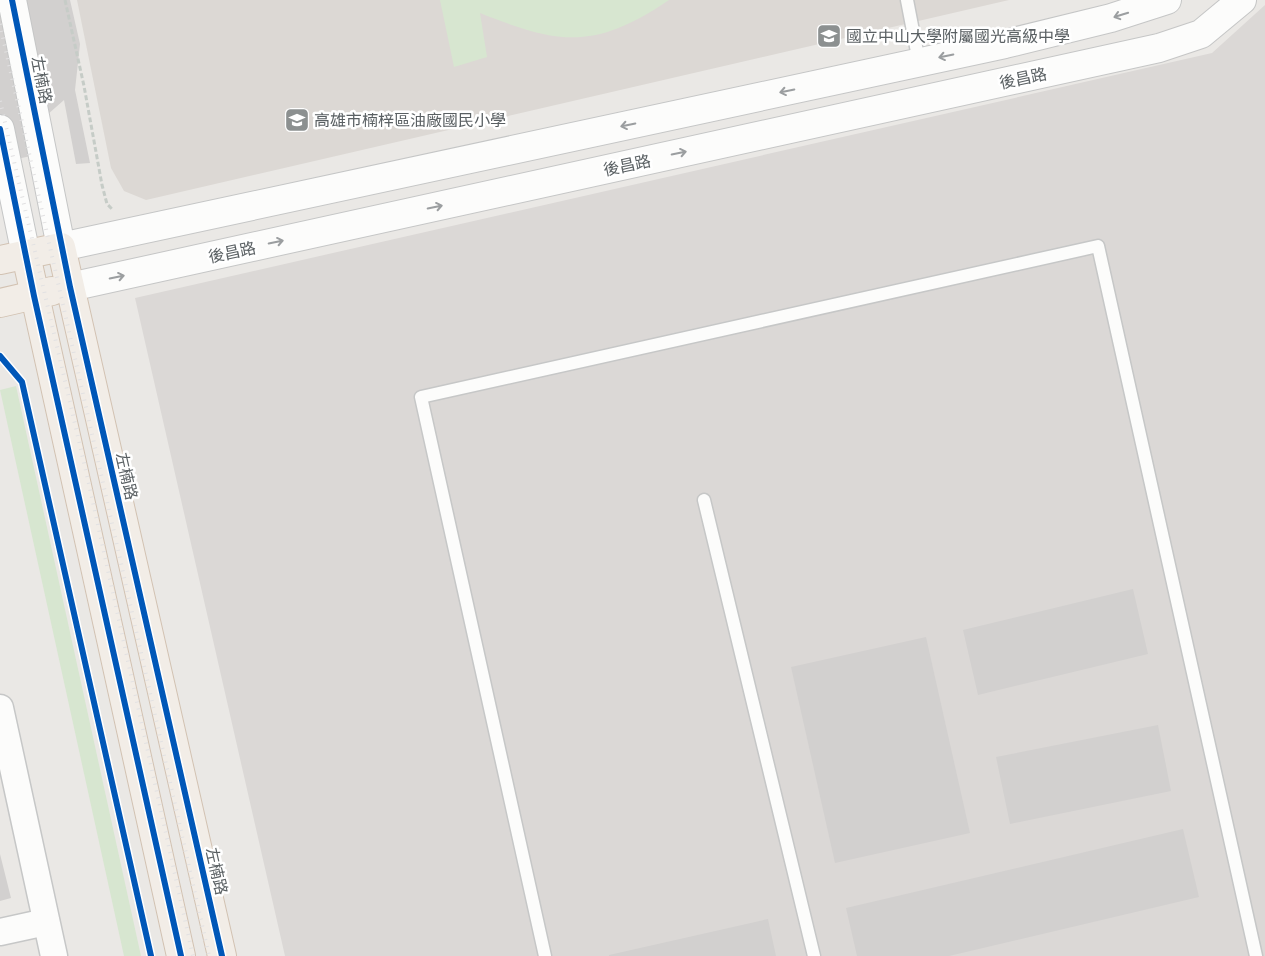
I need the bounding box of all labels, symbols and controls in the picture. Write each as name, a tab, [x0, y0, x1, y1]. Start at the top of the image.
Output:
one-way arrow	[1113, 11, 1129, 21]
school or university icon: 國立中山大學附屬國光高級中學	[816, 23, 842, 49]
place label: 國立中山大學附屬國光高級中學	[846, 28, 1070, 47]
one-way arrow	[938, 52, 954, 62]
street label: 左楠路	[27, 55, 54, 106]
street label: 後昌路	[998, 65, 1049, 94]
one-way arrow	[779, 87, 795, 96]
school or university icon: 高雄市楠梓區油廠國民小學	[284, 107, 310, 133]
place label: 高雄市楠梓區油廠國民小學	[314, 112, 506, 131]
one-way arrow	[620, 121, 636, 130]
one-way arrow	[670, 148, 686, 158]
street label: 後昌路	[602, 152, 653, 181]
one-way arrow	[426, 202, 442, 211]
one-way arrow	[267, 237, 283, 246]
street label: 後昌路	[207, 239, 258, 268]
one-way arrow	[109, 272, 125, 281]
street label: 左楠路	[111, 451, 140, 502]
street label: 左楠路	[201, 846, 230, 897]

